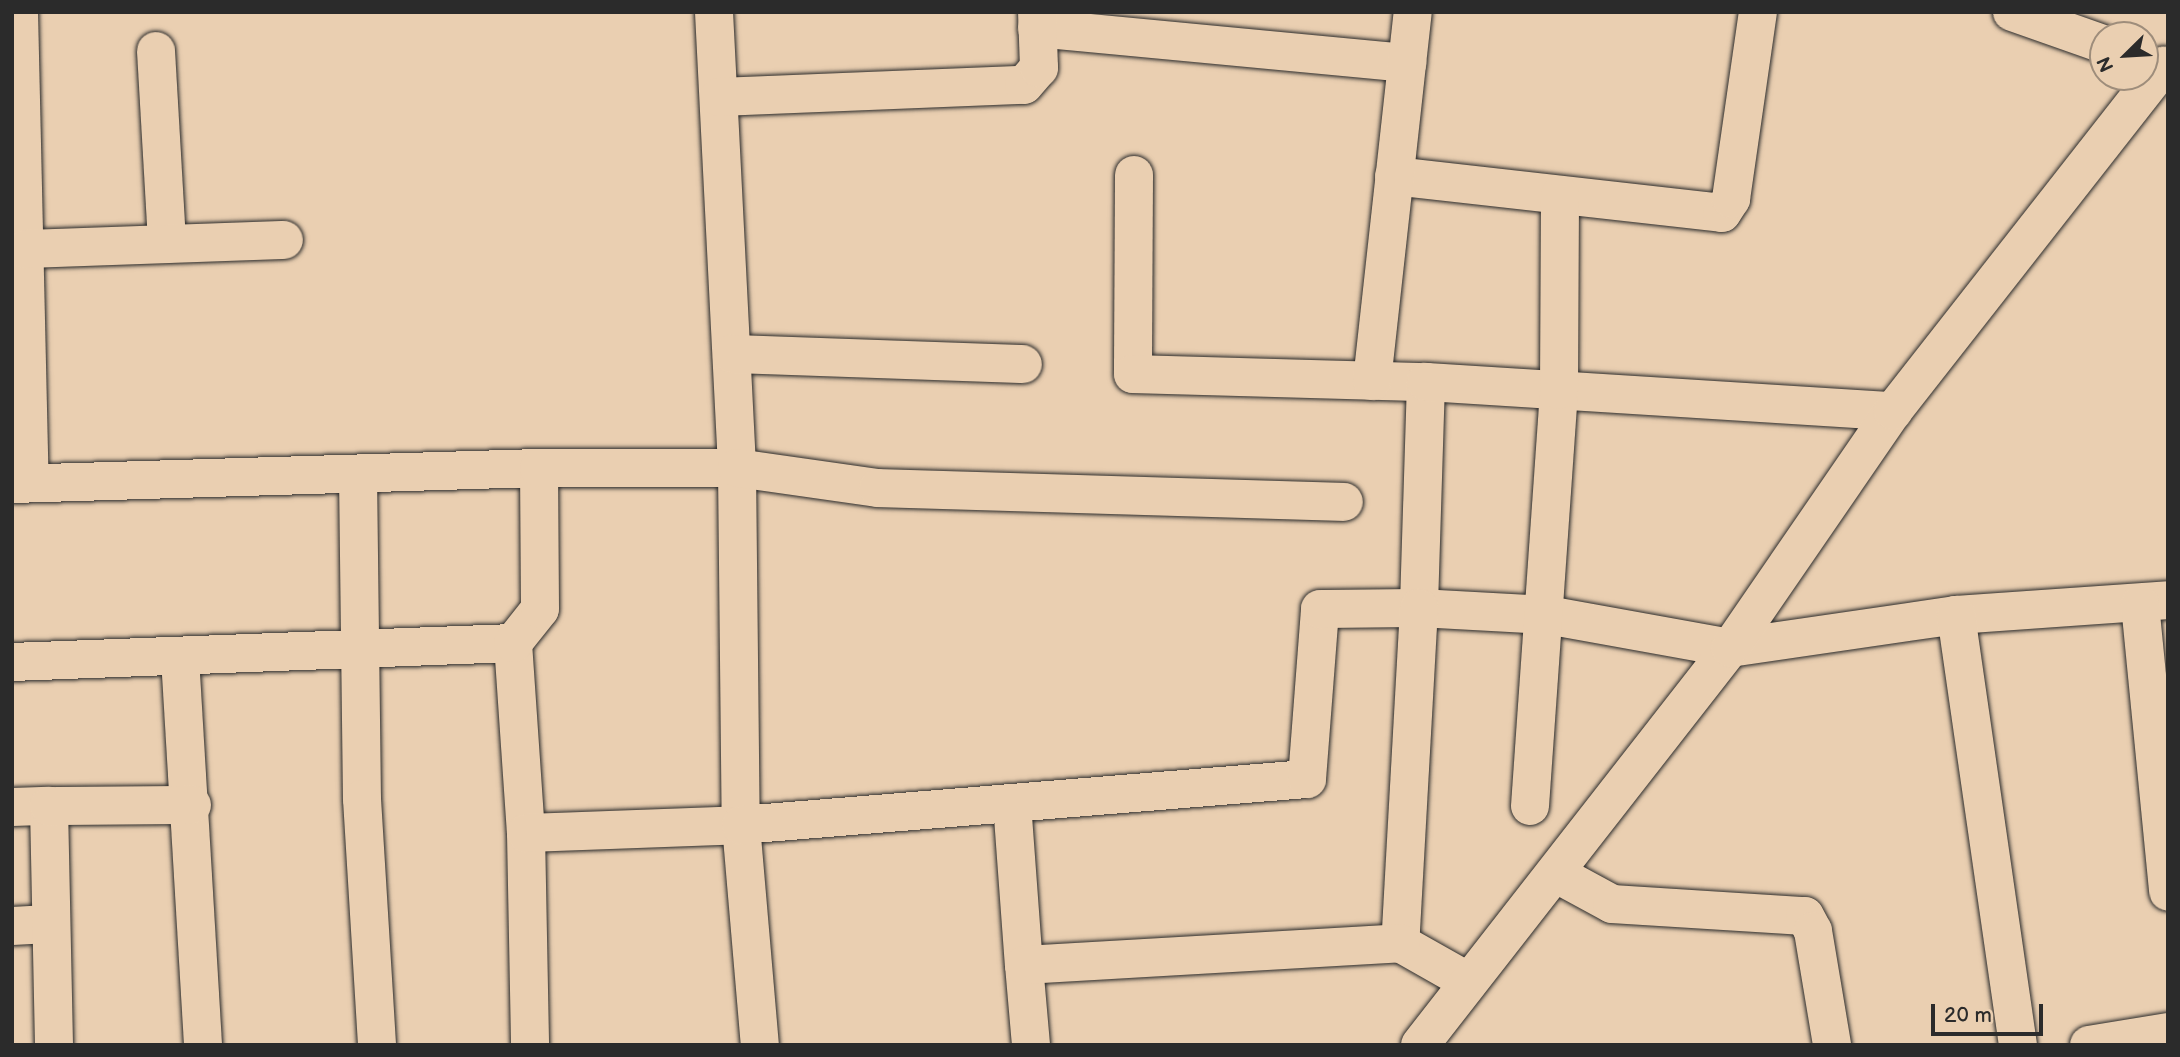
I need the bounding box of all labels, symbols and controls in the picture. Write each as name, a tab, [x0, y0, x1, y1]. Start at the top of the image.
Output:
north arrow	[2089, 21, 2159, 91]
text: N	[2093, 53, 2120, 75]
scale bar	[1935, 990, 2047, 1034]
text: 20 m	[1944, 1003, 1992, 1028]

